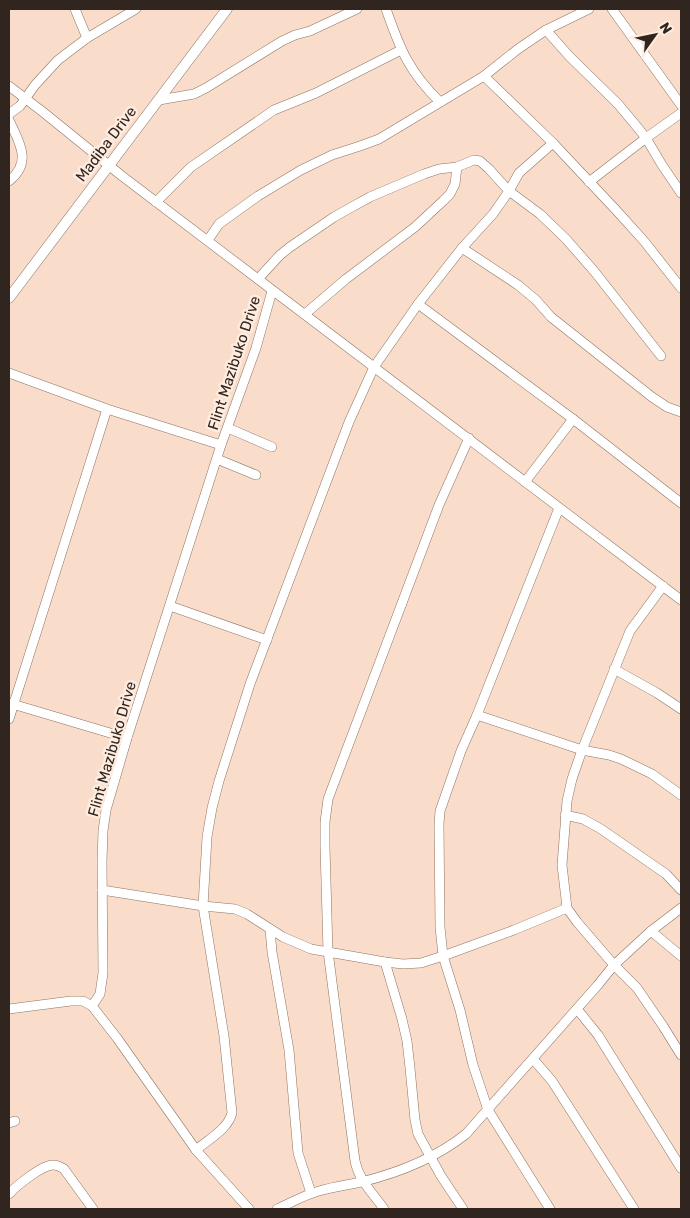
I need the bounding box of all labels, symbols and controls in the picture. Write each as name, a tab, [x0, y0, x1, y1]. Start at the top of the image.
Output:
north arrow	[630, 10, 680, 60]
text: N	[656, 19, 675, 37]
street label: Madiba Drive	[72, 103, 140, 185]
street label: Flint Mazibuko Drive	[204, 294, 264, 432]
street label: Flint Mazibuko Drive	[84, 679, 140, 819]

